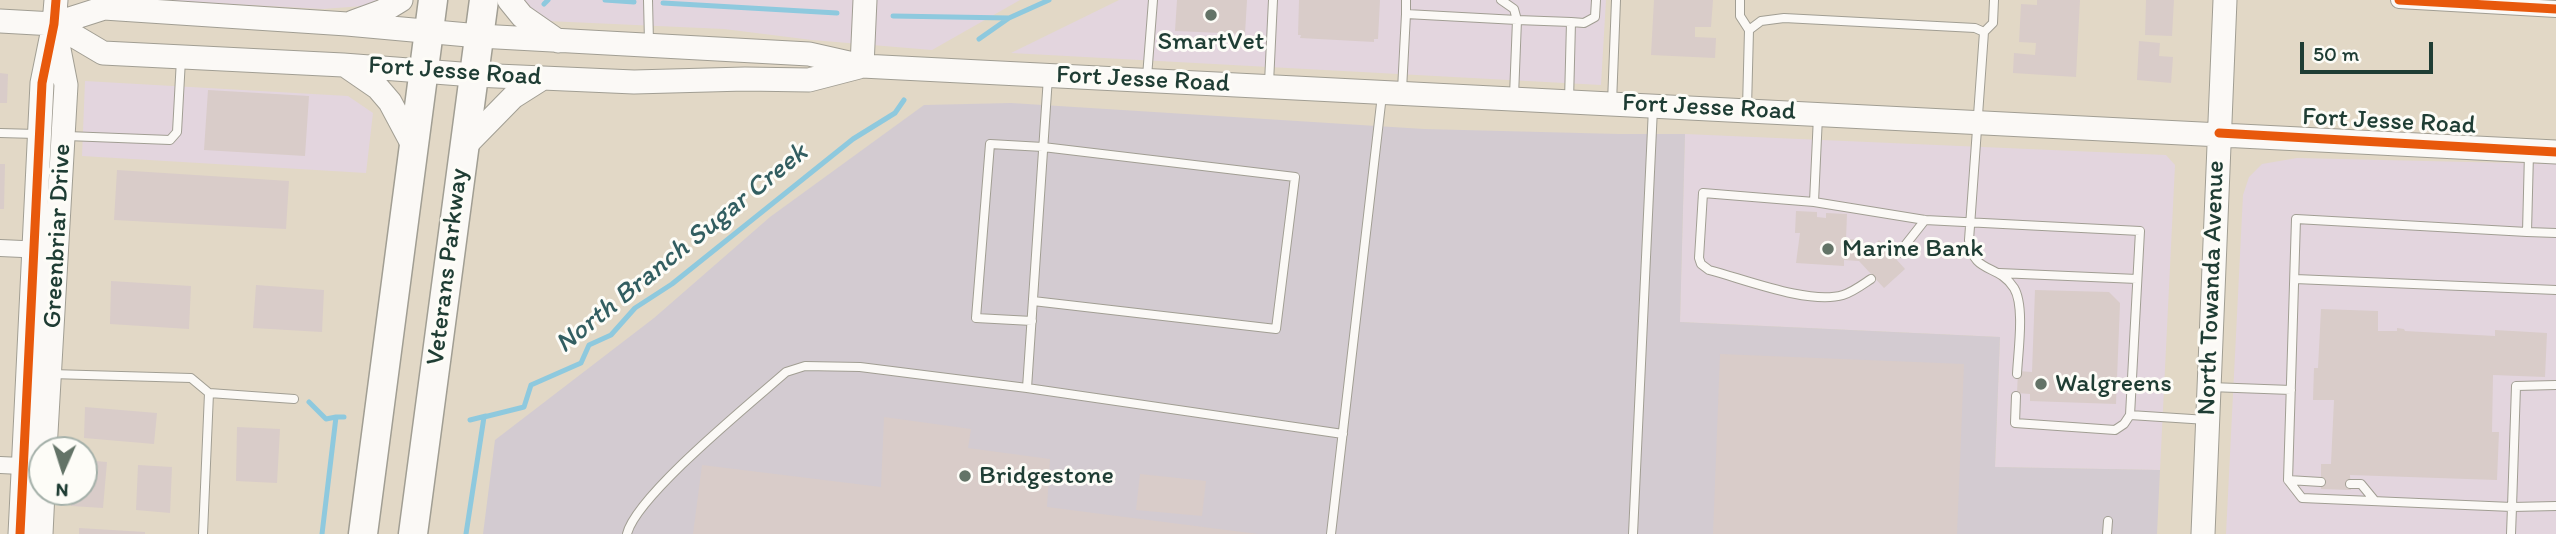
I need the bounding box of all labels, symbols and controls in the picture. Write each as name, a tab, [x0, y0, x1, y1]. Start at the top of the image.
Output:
marker: SmartVet	[1203, 7, 1219, 23]
place label: SmartVet	[1157, 26, 1265, 58]
scale bar	[2304, 28, 2437, 72]
text: 50 m	[2313, 41, 2359, 66]
street label: Fort Jesse Road	[367, 50, 543, 94]
street label: Fort Jesse Road	[1055, 60, 1231, 100]
street label: Fort Jesse Road	[1621, 88, 1797, 128]
street label: Fort Jesse Road	[2301, 102, 2477, 142]
water label: North Branch Sugar Creek	[549, 137, 815, 361]
street label: Greenbriar Drive	[38, 143, 78, 329]
street label: North Towanda Avenue	[2192, 160, 2232, 416]
street label: Veterans Parkway	[420, 167, 476, 367]
place label: Marine Bank	[1842, 233, 1983, 265]
marker: Marine Bank	[1820, 241, 1836, 257]
place label: Walgreens	[2055, 368, 2172, 400]
marker: Walgreens	[2033, 376, 2049, 392]
north arrow	[28, 436, 98, 506]
place label: Bridgestone	[979, 460, 1114, 492]
marker: Bridgestone	[957, 468, 973, 484]
text: N	[55, 479, 69, 502]

